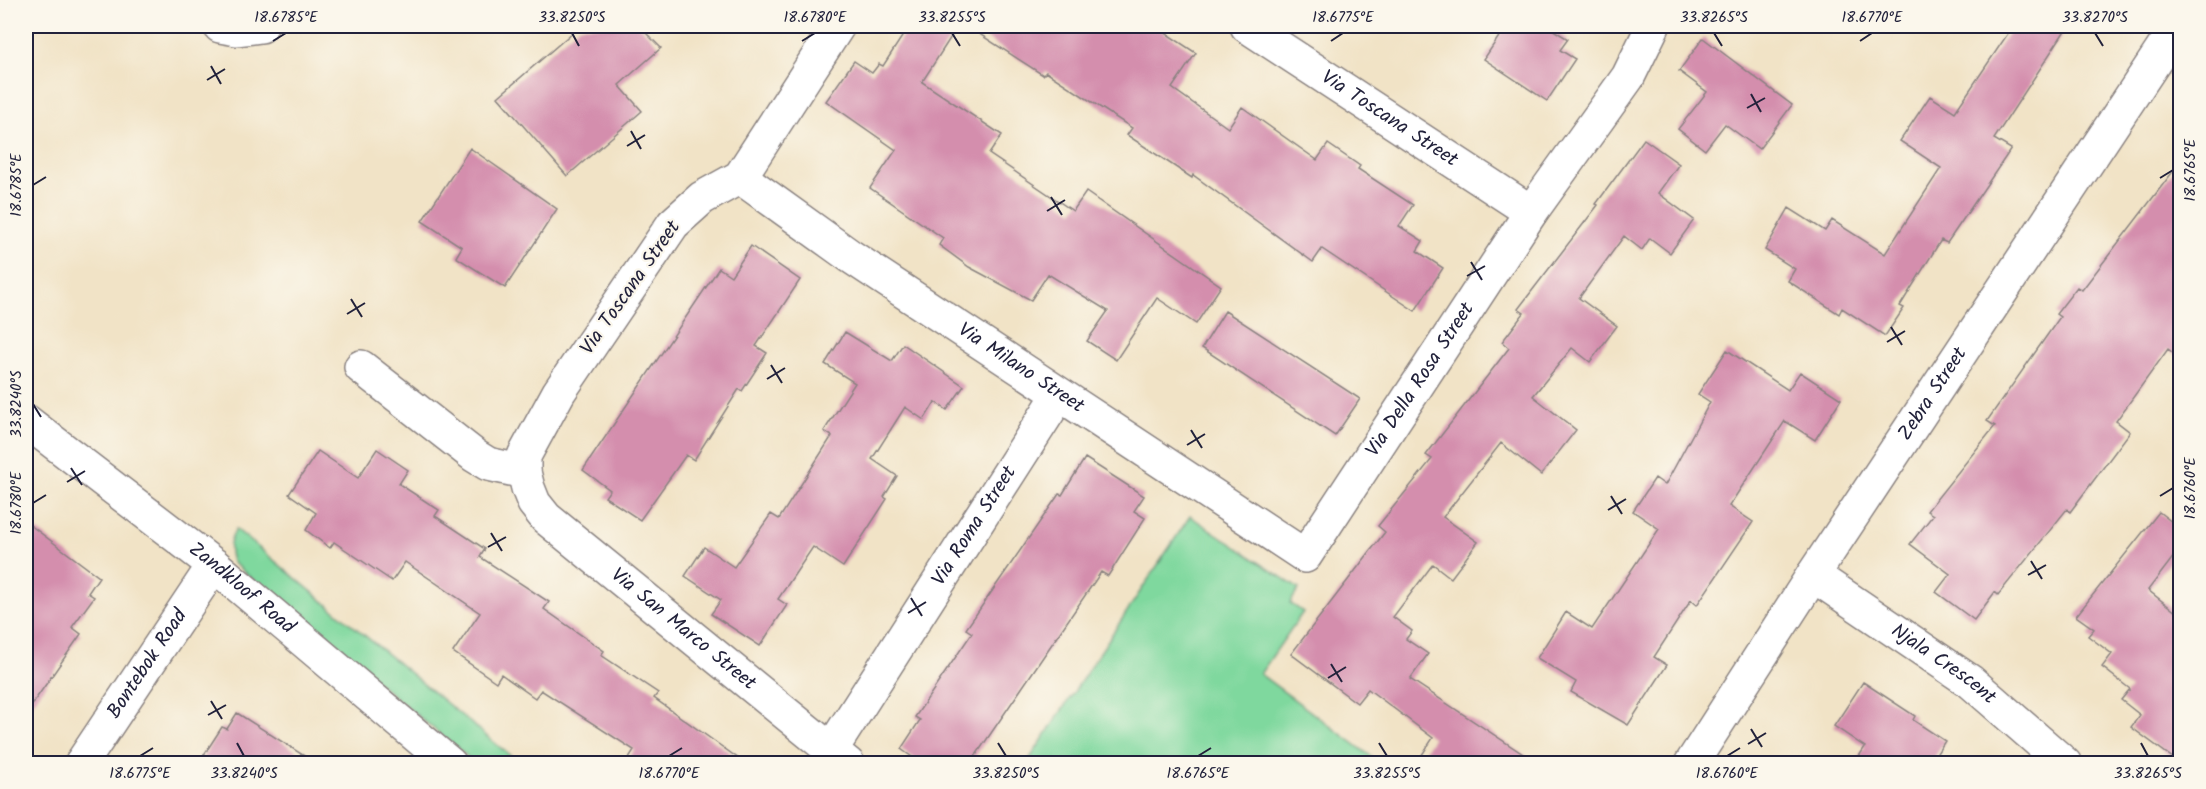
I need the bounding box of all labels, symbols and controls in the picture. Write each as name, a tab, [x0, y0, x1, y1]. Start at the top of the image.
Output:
text: 18.6785°E	[254, 6, 319, 30]
text: 33.8250°S	[538, 6, 606, 30]
text: 18.6780°E	[784, 6, 848, 30]
text: 33.8255°S	[918, 6, 986, 30]
text: 18.6775°E	[1312, 6, 1375, 30]
text: 33.8265°S	[1680, 6, 1748, 30]
text: 18.6770°E	[1842, 6, 1904, 30]
text: 33.8270°S	[2062, 6, 2128, 30]
street label: Via Toscana Street	[1314, 62, 1464, 176]
text: 18.6765°E	[2179, 137, 2203, 201]
text: 18.6785°E	[5, 152, 29, 217]
street label: Via Toscana Street	[573, 214, 690, 362]
street label: Via Della Rosa Street	[1358, 296, 1483, 464]
street label: Via Milano Street	[951, 315, 1091, 422]
street label: Zebra Street	[1890, 341, 1976, 448]
text: 33.8240°S	[5, 370, 29, 438]
text: 18.6760°E	[2179, 456, 2203, 519]
street label: Via Roma Street	[924, 459, 1026, 593]
text: 18.6780°E	[5, 470, 29, 534]
street label: Zandkloof Road	[181, 535, 303, 643]
street label: Via San Marco Street	[603, 560, 763, 699]
street label: Bontebok Road	[99, 602, 197, 726]
street label: Njala Crescent	[1884, 616, 2003, 713]
text: 18.6775°E	[109, 762, 172, 786]
text: 33.8240°S	[210, 762, 278, 786]
text: 18.6770°E	[639, 762, 701, 786]
text: 33.8250°S	[972, 762, 1040, 786]
text: 18.6765°E	[1167, 762, 1231, 786]
text: 33.8255°S	[1353, 762, 1421, 786]
text: 18.6760°E	[1696, 762, 1759, 786]
text: 33.8265°S	[2114, 762, 2182, 786]

